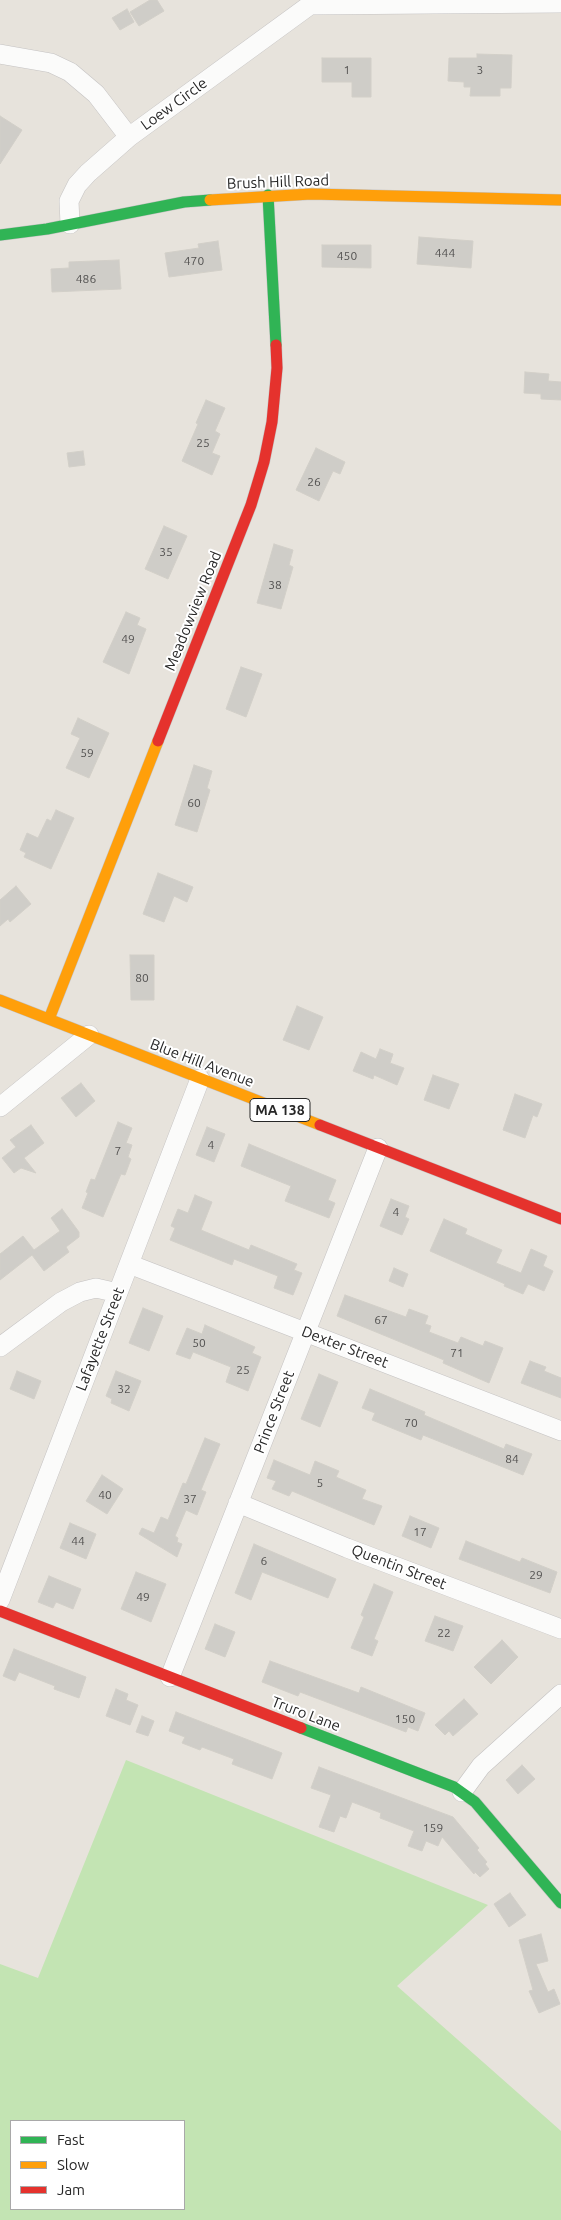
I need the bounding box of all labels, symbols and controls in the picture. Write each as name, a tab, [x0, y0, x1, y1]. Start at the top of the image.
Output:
house number: 1	[344, 63, 350, 77]
house number: 3	[477, 63, 483, 77]
street label: Loew Circle	[137, 74, 211, 134]
street label: Brush Hill Road	[227, 171, 329, 193]
house number: 444	[435, 246, 455, 260]
house number: 450	[337, 249, 357, 263]
house number: 470	[184, 254, 204, 268]
house number: 486	[76, 272, 96, 286]
house number: 25	[196, 436, 210, 450]
house number: 26	[307, 475, 321, 489]
house number: 35	[159, 545, 173, 559]
street label: Meadowview Road	[161, 549, 225, 673]
house number: 38	[268, 578, 282, 592]
house number: 49	[121, 632, 135, 646]
house number: 59	[80, 746, 94, 760]
house number: 60	[187, 796, 201, 810]
house number: 80	[135, 971, 149, 985]
street label: Blue Hill Avenue	[148, 1035, 256, 1091]
road number: MA 138	[250, 1098, 310, 1122]
house number: 4	[208, 1138, 214, 1152]
house number: 7	[115, 1144, 121, 1158]
house number: 4	[393, 1205, 399, 1219]
street label: Lafayette Street	[72, 1285, 128, 1393]
house number: 67	[374, 1313, 388, 1327]
street label: Dexter Street	[299, 1322, 391, 1372]
house number: 50	[192, 1336, 206, 1350]
house number: 71	[450, 1346, 464, 1360]
house number: 25	[236, 1363, 250, 1377]
street label: Prince Street	[250, 1368, 298, 1456]
house number: 32	[117, 1382, 131, 1396]
house number: 70	[404, 1416, 418, 1430]
house number: 84	[505, 1452, 519, 1466]
house number: 5	[317, 1476, 323, 1490]
house number: 40	[98, 1488, 112, 1502]
house number: 37	[183, 1492, 197, 1506]
house number: 17	[413, 1525, 427, 1539]
house number: 44	[71, 1534, 85, 1548]
street label: Quentin Street	[349, 1541, 449, 1593]
house number: 6	[261, 1554, 267, 1568]
house number: 29	[529, 1568, 543, 1582]
house number: 49	[136, 1590, 150, 1604]
house number: 22	[437, 1626, 451, 1640]
street label: Truro Lane	[269, 1693, 343, 1735]
house number: 150	[395, 1712, 415, 1726]
house number: 159	[423, 1821, 443, 1835]
legend	[10, 2120, 185, 2210]
text: Fast	[57, 2131, 84, 2148]
text: Slow	[57, 2156, 89, 2173]
text: Jam	[57, 2181, 85, 2198]

